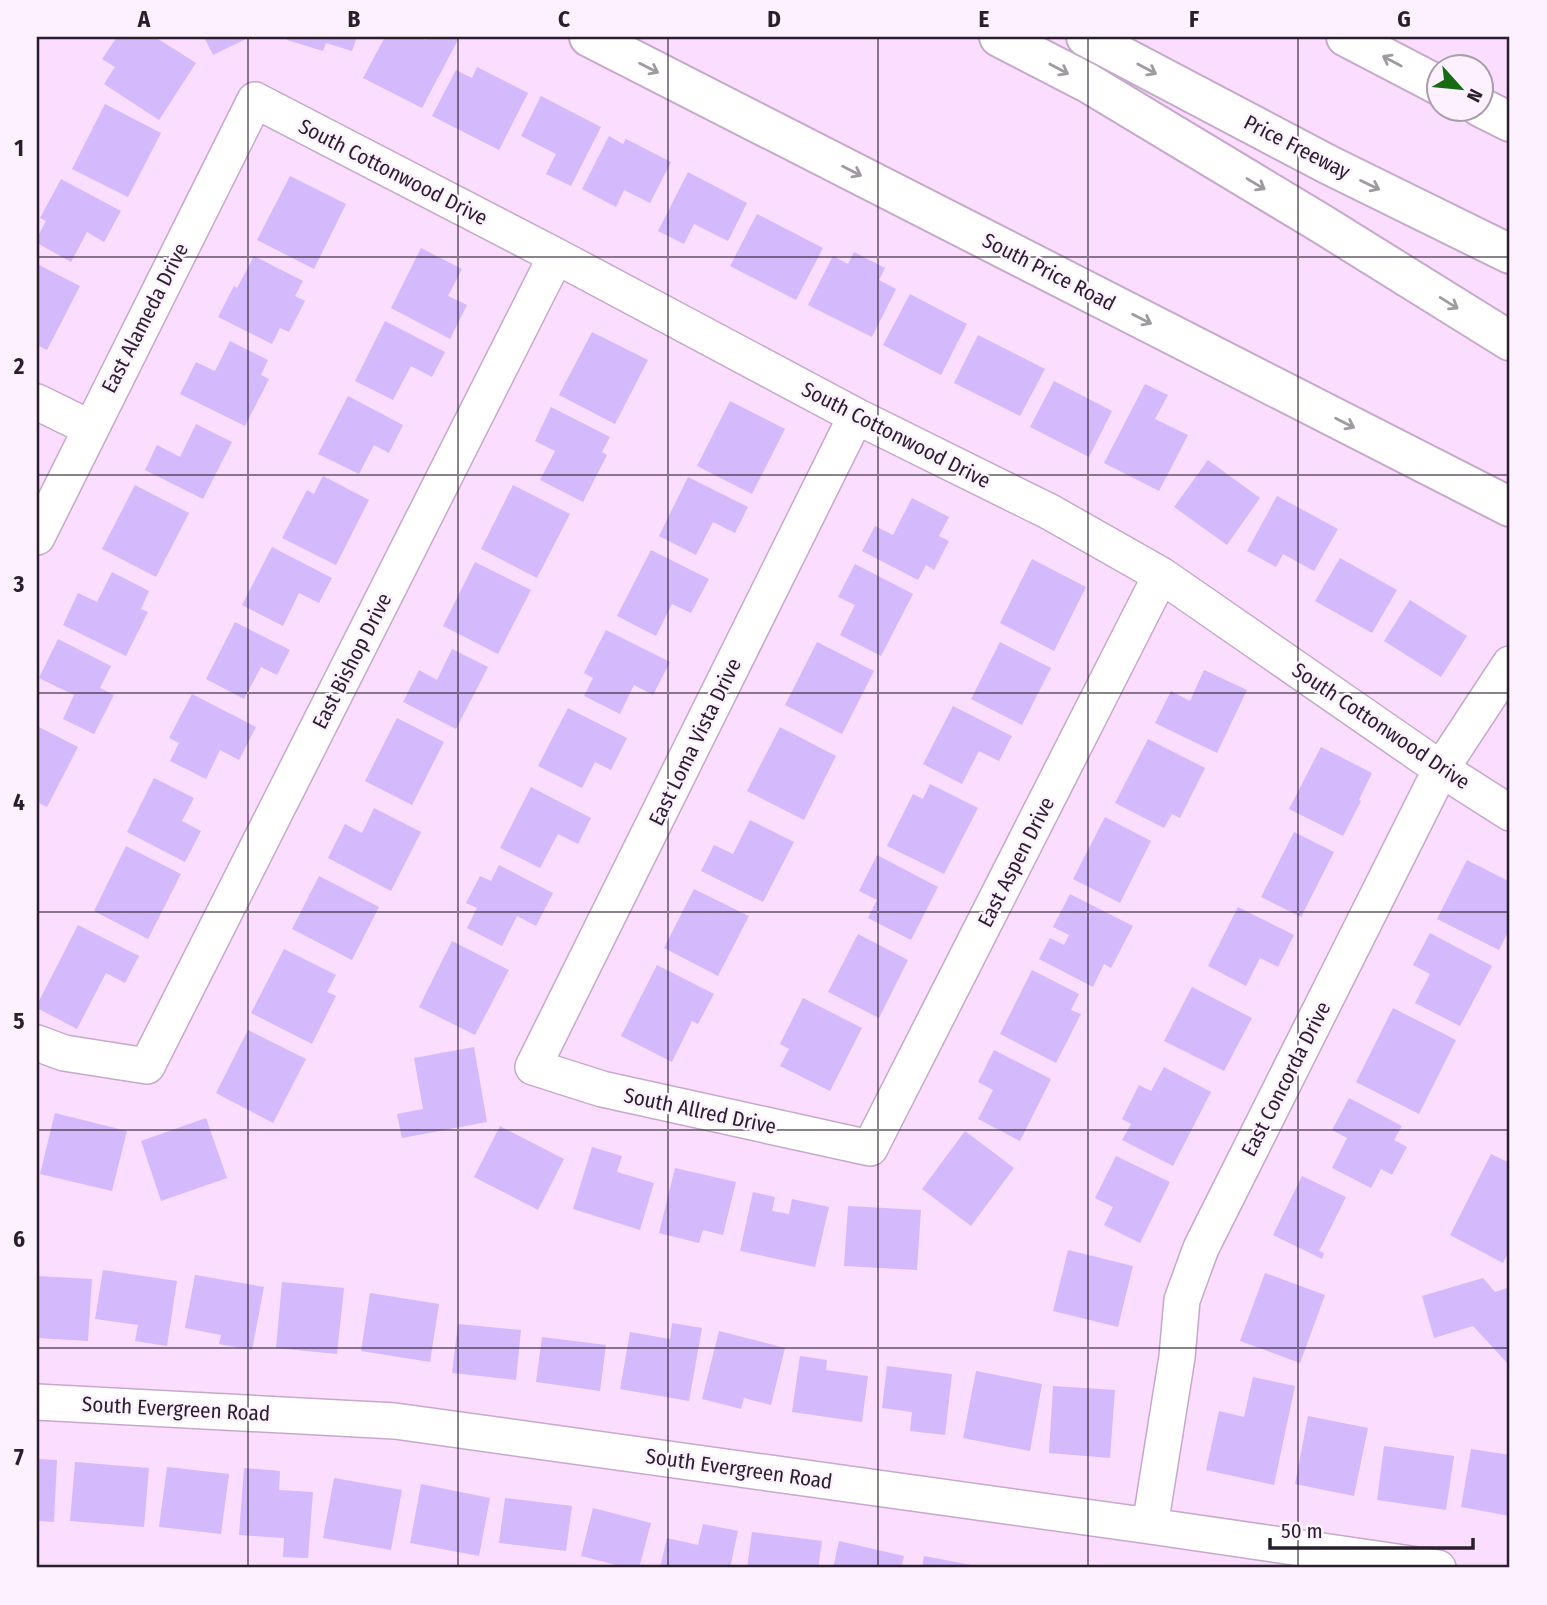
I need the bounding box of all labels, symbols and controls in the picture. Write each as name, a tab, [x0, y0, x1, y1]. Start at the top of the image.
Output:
text: A	[137, 5, 151, 33]
text: B	[348, 5, 361, 33]
text: C	[558, 5, 570, 33]
text: D	[767, 5, 781, 33]
text: E	[979, 5, 990, 33]
text: F	[1189, 5, 1199, 33]
text: G	[1397, 5, 1411, 33]
north arrow	[1424, 52, 1494, 122]
one-way arrow	[1383, 53, 1403, 67]
one-way arrow	[639, 61, 659, 75]
one-way arrow	[1049, 62, 1069, 76]
one-way arrow	[1136, 62, 1157, 76]
text: N	[1462, 85, 1488, 106]
street label: Price Freeway	[1239, 109, 1355, 185]
street label: South Cottonwood Drive	[294, 113, 492, 231]
text: 1	[14, 134, 24, 162]
one-way arrow	[841, 165, 862, 179]
one-way arrow	[1245, 177, 1265, 191]
one-way arrow	[1359, 178, 1380, 192]
street label: South Price Road	[978, 227, 1120, 317]
street label: East Alameda Drive	[96, 239, 194, 397]
one-way arrow	[1439, 296, 1459, 310]
one-way arrow	[1131, 313, 1152, 327]
text: 2	[13, 352, 25, 380]
street label: South Cottonwood Drive	[797, 376, 995, 494]
one-way arrow	[1334, 416, 1355, 430]
text: 3	[13, 570, 25, 598]
street label: East Bishop Drive	[307, 589, 397, 733]
street label: East Loma Vista Drive	[643, 654, 747, 830]
street label: South Cottonwood Drive	[1287, 657, 1475, 795]
text: 4	[13, 788, 25, 816]
street label: East Aspen Drive	[972, 793, 1060, 931]
street label: East Concorda Drive	[1236, 997, 1336, 1161]
text: 5	[13, 1007, 25, 1035]
street label: South Allred Drive	[621, 1082, 779, 1140]
text: 6	[13, 1225, 25, 1253]
street label: South Evergreen Road	[81, 1391, 271, 1427]
text: 7	[14, 1443, 24, 1471]
street label: South Evergreen Road	[644, 1443, 834, 1495]
scale bar	[1270, 1507, 1474, 1551]
text: 50 m	[1281, 1518, 1323, 1544]

